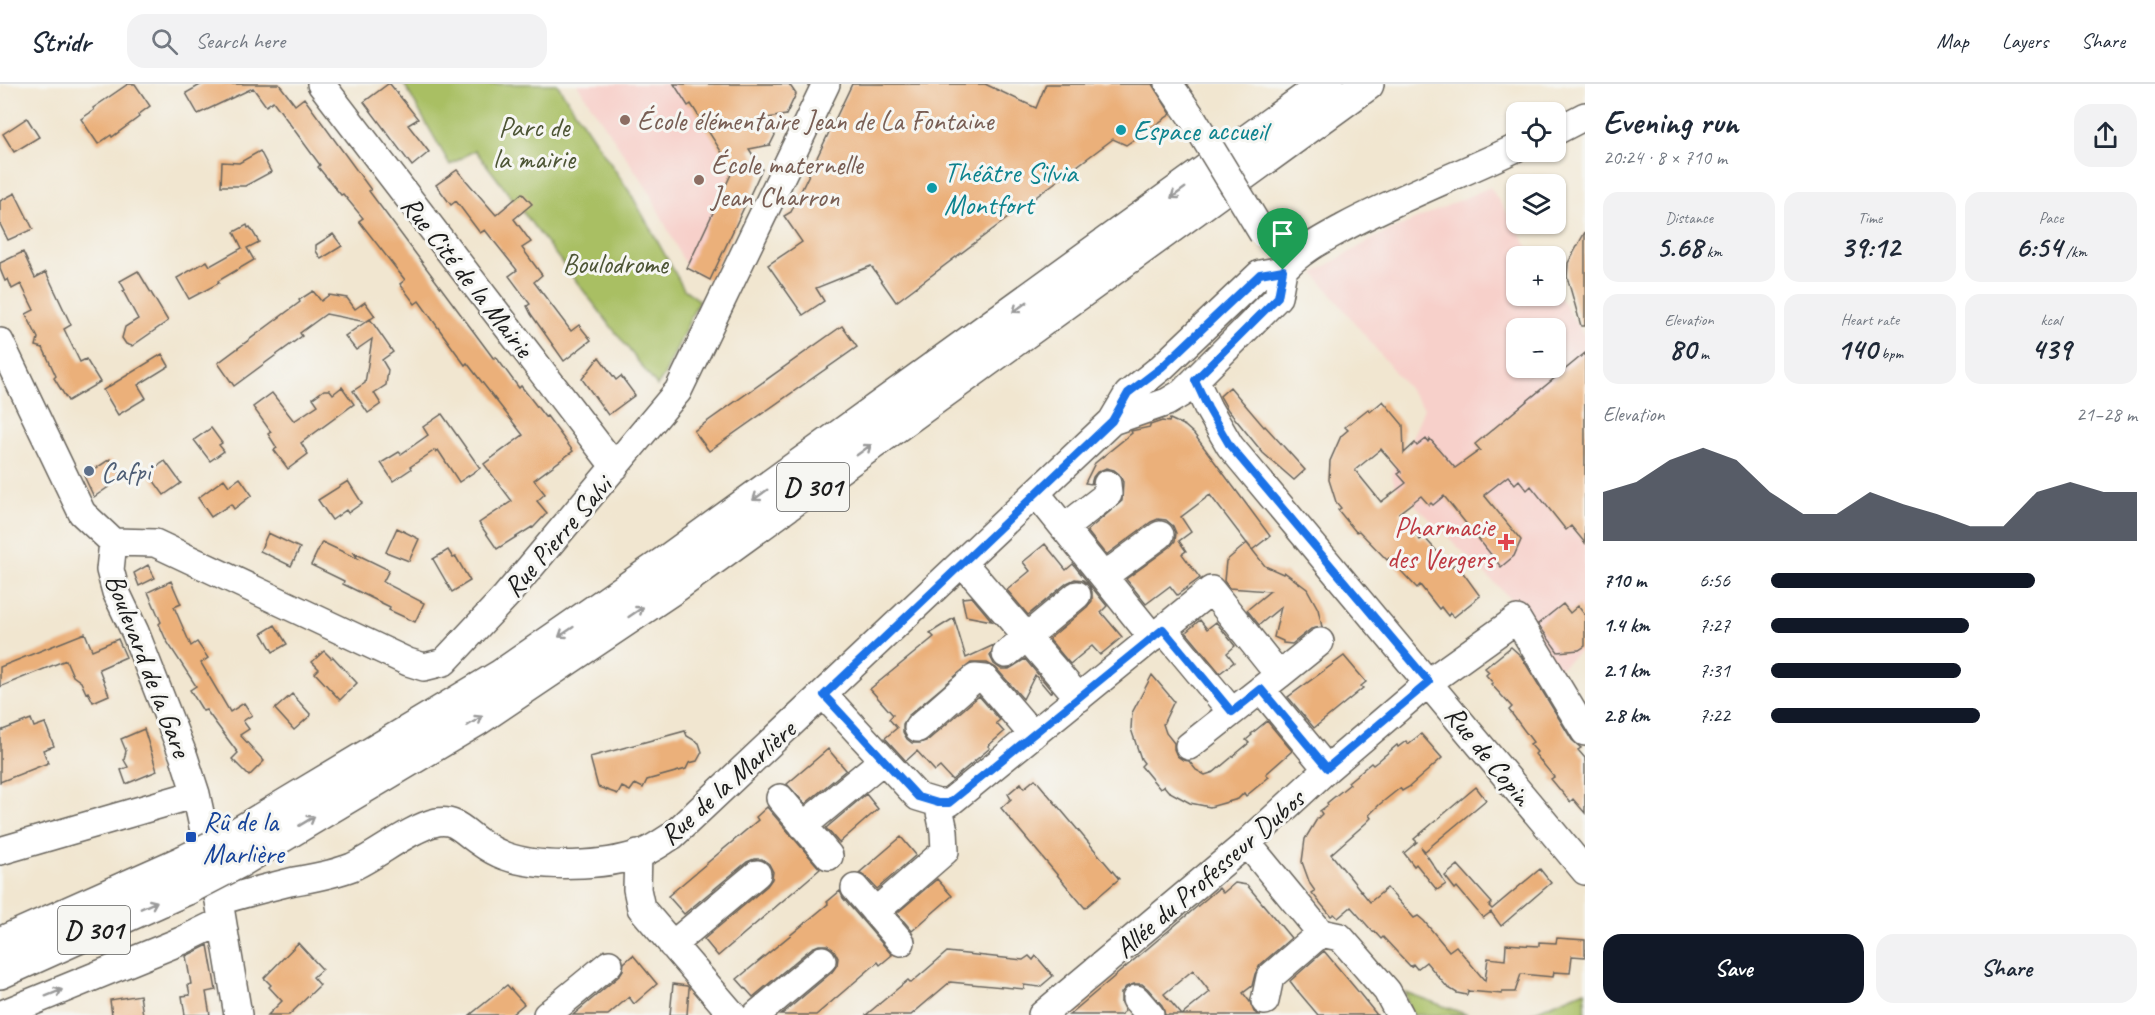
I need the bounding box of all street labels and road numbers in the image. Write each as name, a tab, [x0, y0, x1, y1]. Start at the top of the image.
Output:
street label: Rue Cité de la Mairie	[394, 189, 543, 365]
road number: D 301	[777, 463, 849, 511]
street label: Rue Pierre Salvi	[495, 466, 622, 604]
street label: Boulevard de la Gare	[98, 569, 200, 763]
street label: Rue de Copin	[1438, 698, 1540, 814]
street label: Rue de la Marlière	[652, 711, 804, 853]
street label: Allée du Professeur Dubos	[1107, 780, 1313, 965]
road number: D 301	[58, 906, 130, 954]

